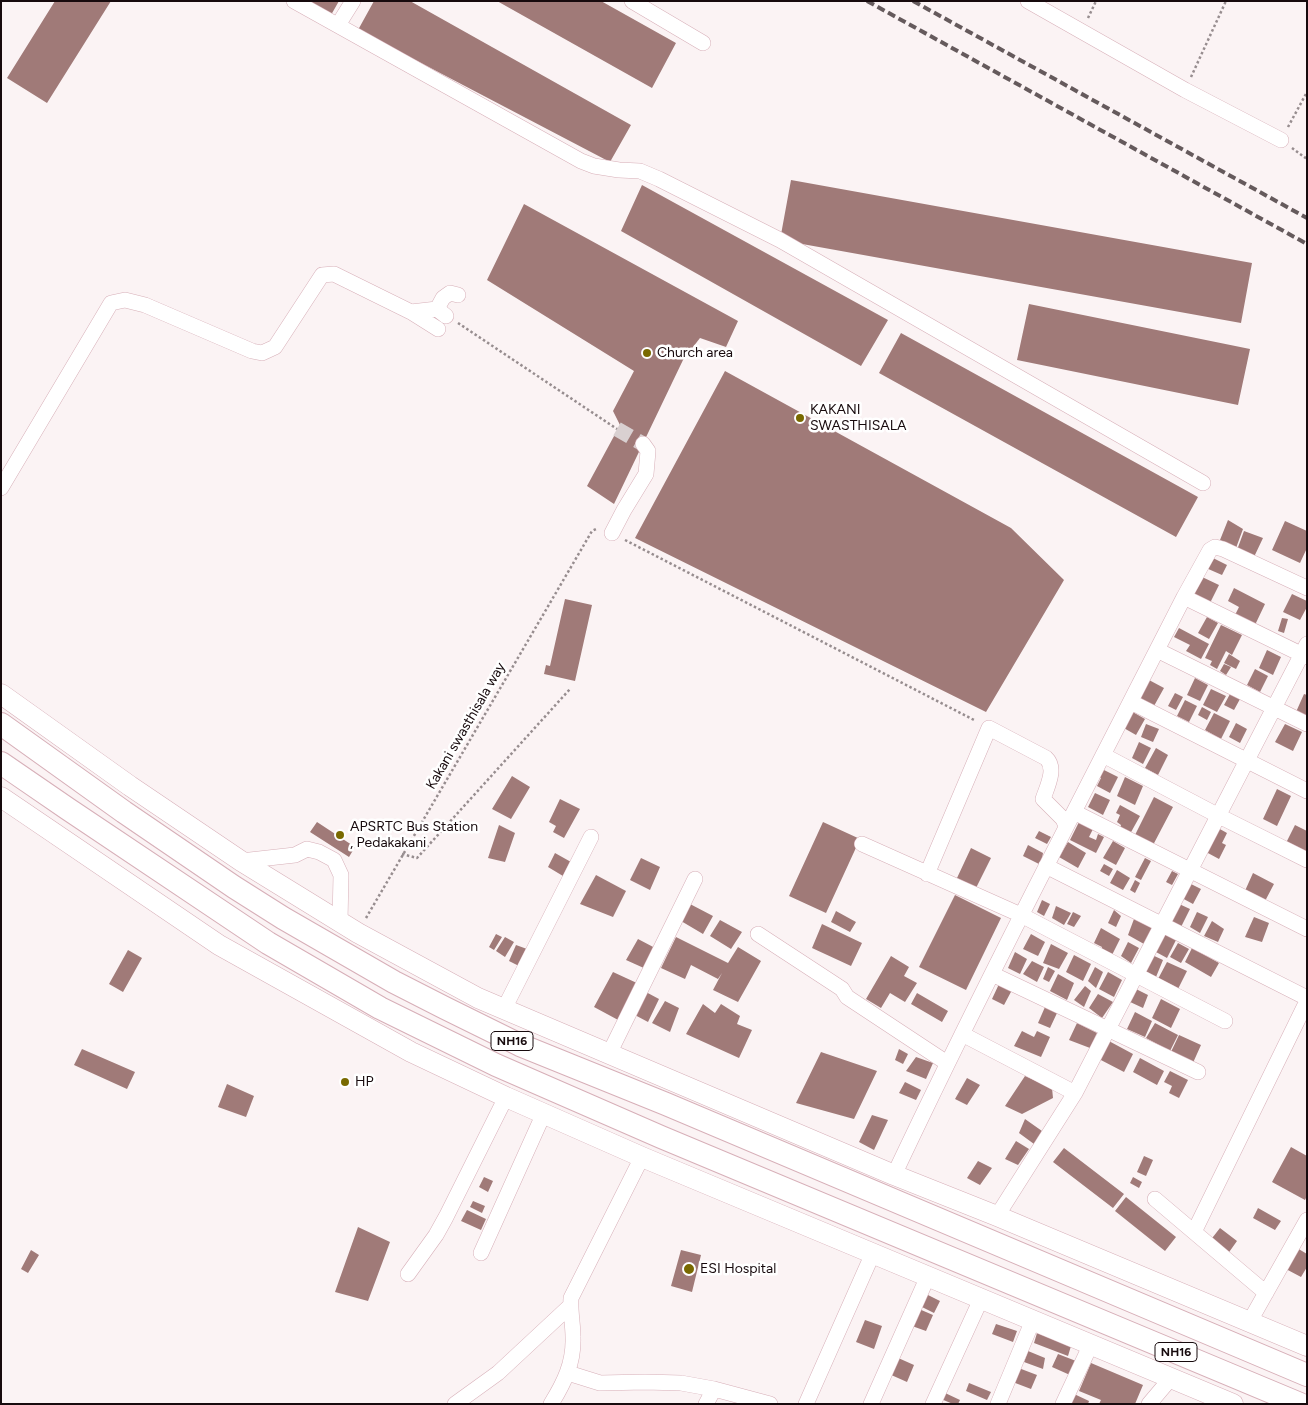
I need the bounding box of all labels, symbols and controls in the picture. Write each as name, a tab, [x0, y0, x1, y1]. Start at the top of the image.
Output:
place label: Church area	[657, 345, 733, 361]
marker: Church area	[641, 347, 653, 359]
place label: KAKANI SWASTHISALA	[810, 402, 907, 434]
marker: KAKANI SWASTHISALA	[794, 412, 806, 424]
street label: Kakani swasthisala way	[423, 660, 509, 792]
place label: APSRTC Bus Station , Pedakakani	[350, 819, 478, 852]
marker: APSRTC Bus Station , Pedakakani	[334, 829, 346, 841]
road number: NH16	[491, 1032, 533, 1050]
place label: HP	[355, 1074, 374, 1090]
marker: HP	[339, 1076, 351, 1088]
place label: ESI Hospital	[700, 1261, 776, 1277]
marker: ESI Hospital	[682, 1262, 696, 1276]
road number: NH16	[1155, 1342, 1197, 1361]

